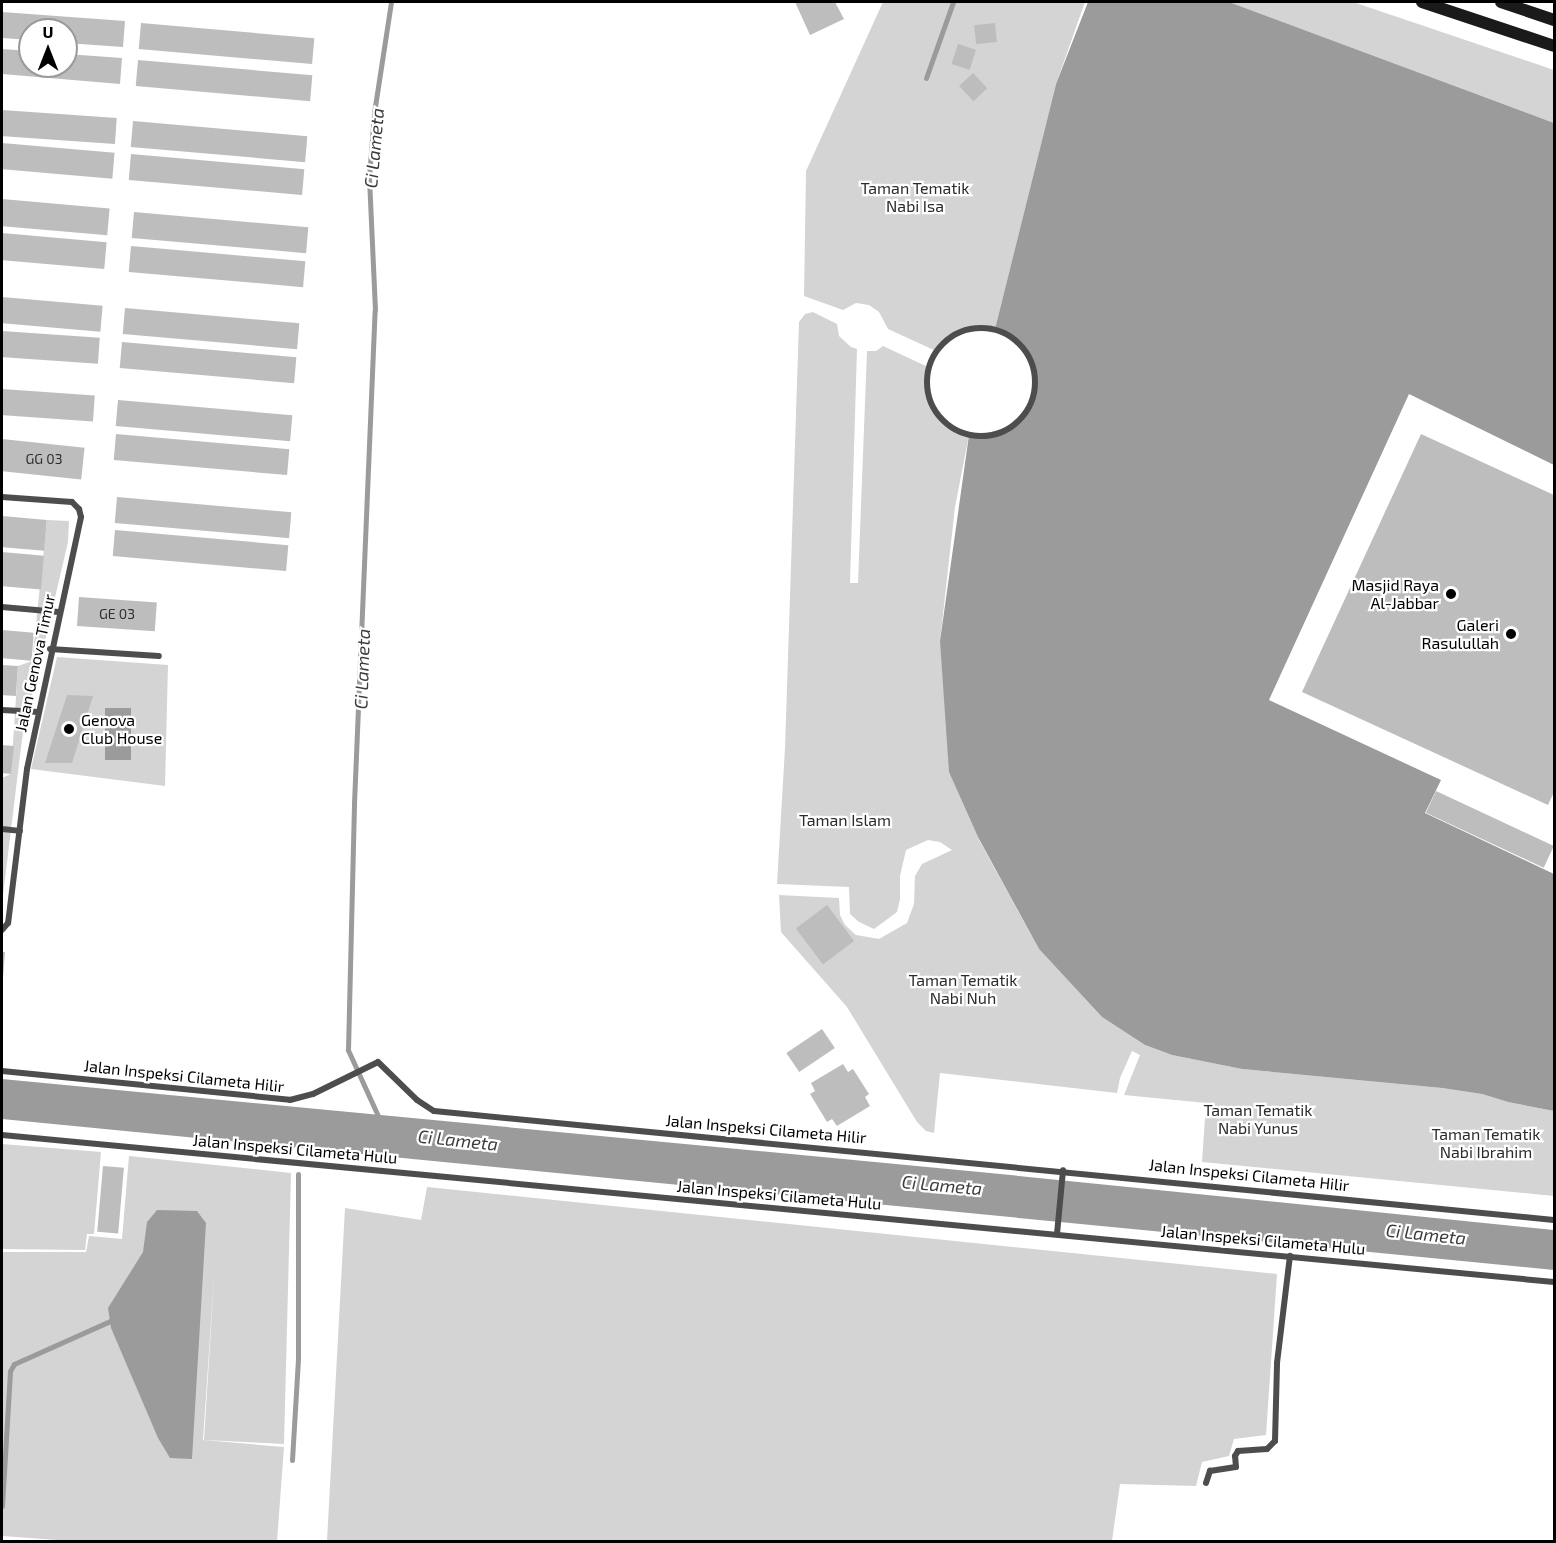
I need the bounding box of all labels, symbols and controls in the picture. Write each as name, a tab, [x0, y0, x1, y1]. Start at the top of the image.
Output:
north arrow	[18, 18, 78, 78]
text: U	[43, 22, 53, 41]
water label: Ci Lameta	[360, 107, 388, 189]
park label: Taman Tematik Nabi Isa	[860, 178, 970, 216]
house number: GG 03	[26, 451, 62, 467]
place label: Masjid Raya Al-Jabbar	[1352, 575, 1439, 613]
marker: Masjid Raya Al-Jabbar	[1444, 587, 1458, 601]
street label: Jalan Genova Timur	[11, 592, 59, 734]
house number: GE 03	[99, 606, 135, 622]
place label: Galeri Rasulullah	[1422, 615, 1499, 653]
marker: Galeri Rasulullah	[1504, 627, 1518, 641]
water label: Ci Lameta	[350, 628, 374, 710]
place label: Genova Club House	[81, 710, 162, 748]
marker: Genova Club House	[62, 722, 76, 736]
park label: Taman Islam	[799, 810, 891, 830]
park label: Taman Tematik Nabi Nuh	[908, 970, 1018, 1008]
street label: Jalan Inspeksi Cilameta Hilir	[83, 1056, 285, 1096]
park label: Taman Tematik Nabi Yunus	[1203, 1100, 1313, 1138]
street label: Jalan Inspeksi Cilameta Hilir	[665, 1111, 867, 1147]
park label: Taman Tematik Nabi Ibrahim	[1431, 1124, 1541, 1162]
water label: Ci Lameta	[417, 1125, 499, 1155]
street label: Jalan Inspeksi Cilameta Hulu	[192, 1130, 398, 1168]
street label: Jalan Inspeksi Cilameta Hilir	[1148, 1155, 1350, 1195]
water label: Ci Lameta	[901, 1171, 983, 1199]
street label: Jalan Inspeksi Cilameta Hulu	[676, 1176, 882, 1214]
water label: Ci Lameta	[1385, 1219, 1467, 1249]
street label: Jalan Inspeksi Cilameta Hulu	[1160, 1221, 1366, 1259]

